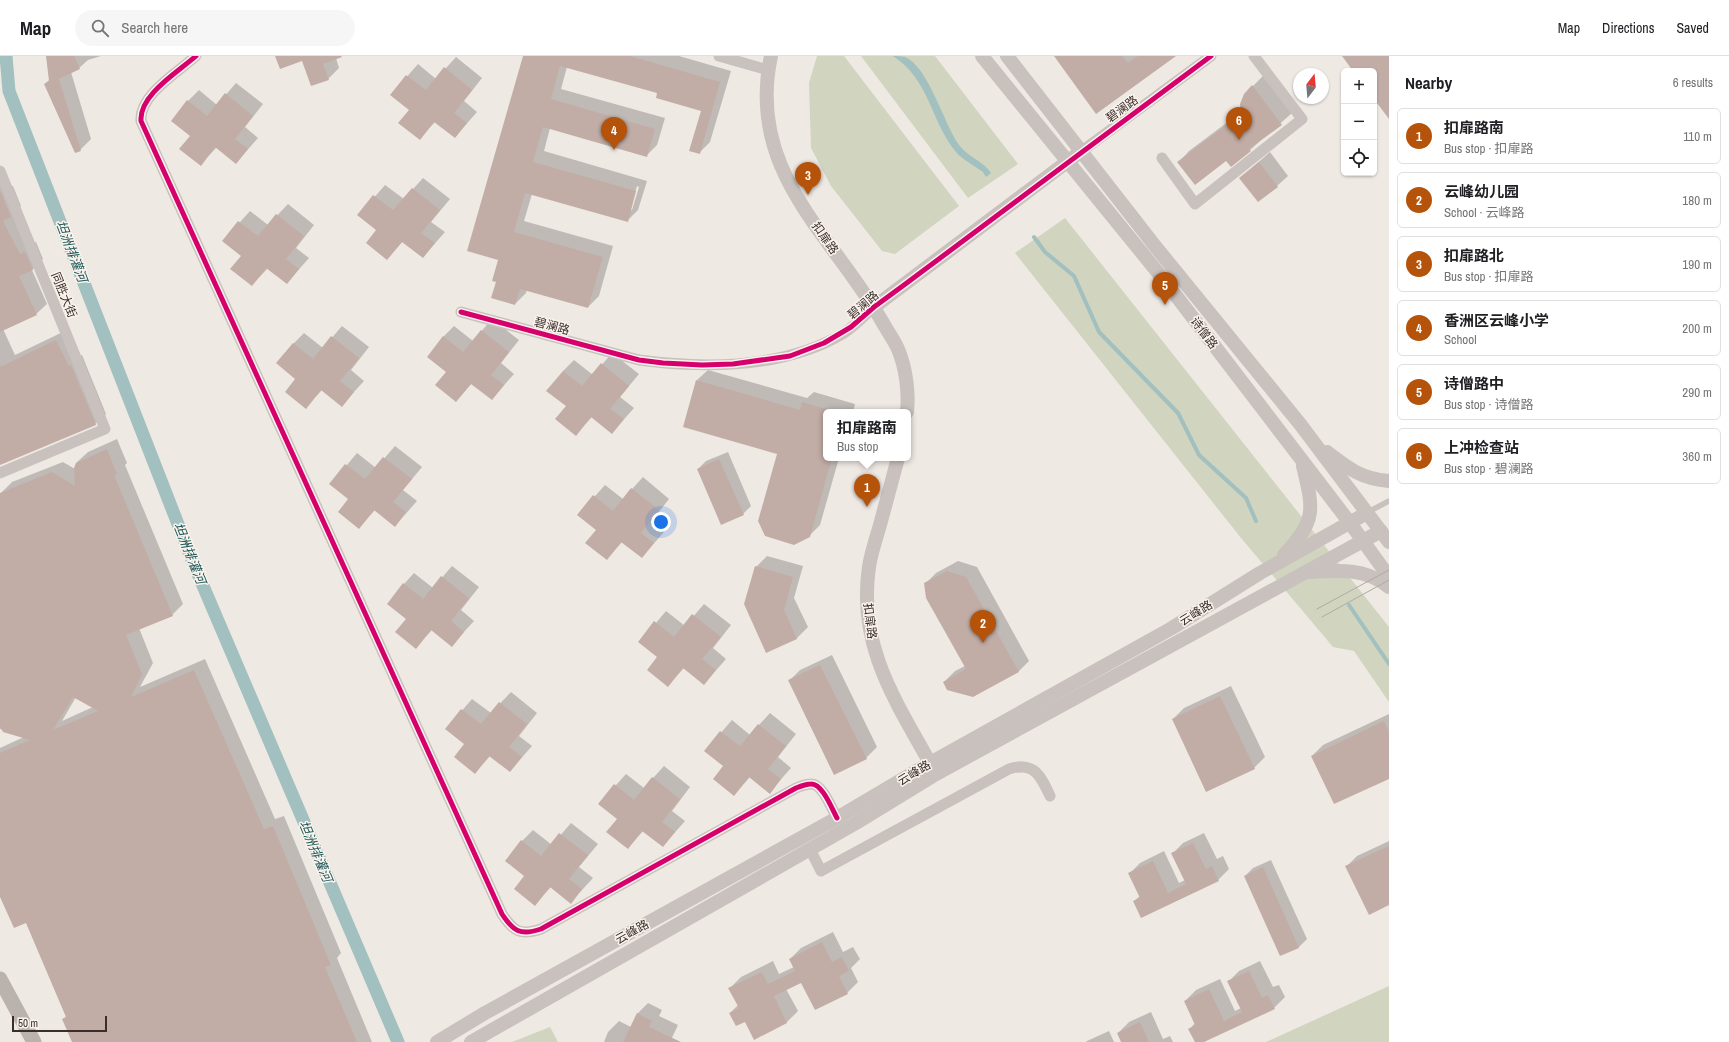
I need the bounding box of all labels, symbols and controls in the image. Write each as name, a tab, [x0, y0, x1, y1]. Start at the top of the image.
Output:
search box	[75, 10, 355, 46]
text: Map	[20, 15, 51, 41]
icon: search	[89, 17, 111, 39]
text: Search here	[121, 17, 188, 38]
text: Map	[1558, 19, 1580, 37]
text: Directions	[1602, 19, 1654, 37]
text: Saved	[1676, 19, 1709, 37]
north arrow	[1293, 68, 1329, 104]
map controls	[1341, 68, 1377, 176]
button: +	[1341, 68, 1377, 104]
text: Nearby	[1405, 71, 1452, 94]
text: 6 results	[1673, 74, 1713, 91]
street label: 碧澜路	[1103, 92, 1141, 126]
button: −	[1341, 104, 1377, 140]
pin: 6	[1226, 107, 1252, 140]
pin: 4	[601, 117, 627, 150]
text: 扣扉路南	[1444, 117, 1504, 138]
text: 1	[1416, 128, 1422, 145]
text: 110 m	[1683, 128, 1712, 145]
button: locate	[1341, 140, 1377, 176]
text: Bus stop · 扣扉路	[1444, 140, 1533, 157]
pin: 3	[795, 162, 821, 195]
text: 云峰幼儿园	[1444, 181, 1519, 202]
text: 2	[1416, 192, 1422, 209]
text: 180 m	[1682, 192, 1712, 209]
text: School · 云峰路	[1444, 204, 1524, 221]
water label: 坦洲排灌河	[52, 218, 92, 287]
street label: 扣扉路	[808, 219, 842, 257]
text: 扣扉路北	[1444, 245, 1504, 266]
text: 3	[1416, 256, 1422, 273]
text: 190 m	[1682, 256, 1712, 273]
text: Bus stop · 扣扉路	[1444, 268, 1533, 285]
street label: 同胜大街	[48, 270, 80, 320]
pin: 5	[1152, 272, 1178, 305]
street label: 碧澜路	[844, 287, 882, 323]
text: 香洲区云峰小学	[1444, 310, 1549, 331]
street label: 碧澜路	[533, 314, 571, 338]
street label: 诗僧路	[1187, 314, 1221, 352]
text: 4	[1416, 320, 1422, 337]
text: 200 m	[1682, 320, 1712, 337]
text: School	[1444, 331, 1477, 348]
text: 诗僧路中	[1444, 373, 1504, 394]
text: 5	[1416, 384, 1422, 401]
text: 290 m	[1682, 384, 1712, 401]
text: Bus stop · 诗僧路	[1444, 396, 1533, 413]
popup	[823, 409, 911, 461]
text: 扣扉路南	[837, 417, 897, 438]
text: 上冲检查站	[1444, 437, 1519, 458]
text: Bus stop	[837, 438, 878, 455]
text: 6	[1416, 448, 1422, 465]
text: 360 m	[1682, 448, 1712, 465]
text: Bus stop · 碧澜路	[1444, 460, 1533, 477]
pin: 1	[854, 474, 880, 507]
your location	[651, 512, 671, 532]
water label: 坦洲排灌河	[169, 520, 211, 589]
street label: 云峰路	[1176, 597, 1216, 629]
street label: 扣扉路	[860, 602, 880, 640]
pin: 2	[970, 610, 996, 643]
street label: 云峰路	[894, 757, 934, 789]
water label: 坦洲排灌河	[295, 818, 337, 887]
street label: 云峰路	[612, 916, 652, 948]
scale bar	[12, 1014, 107, 1033]
text: 50 m	[18, 1016, 38, 1030]

